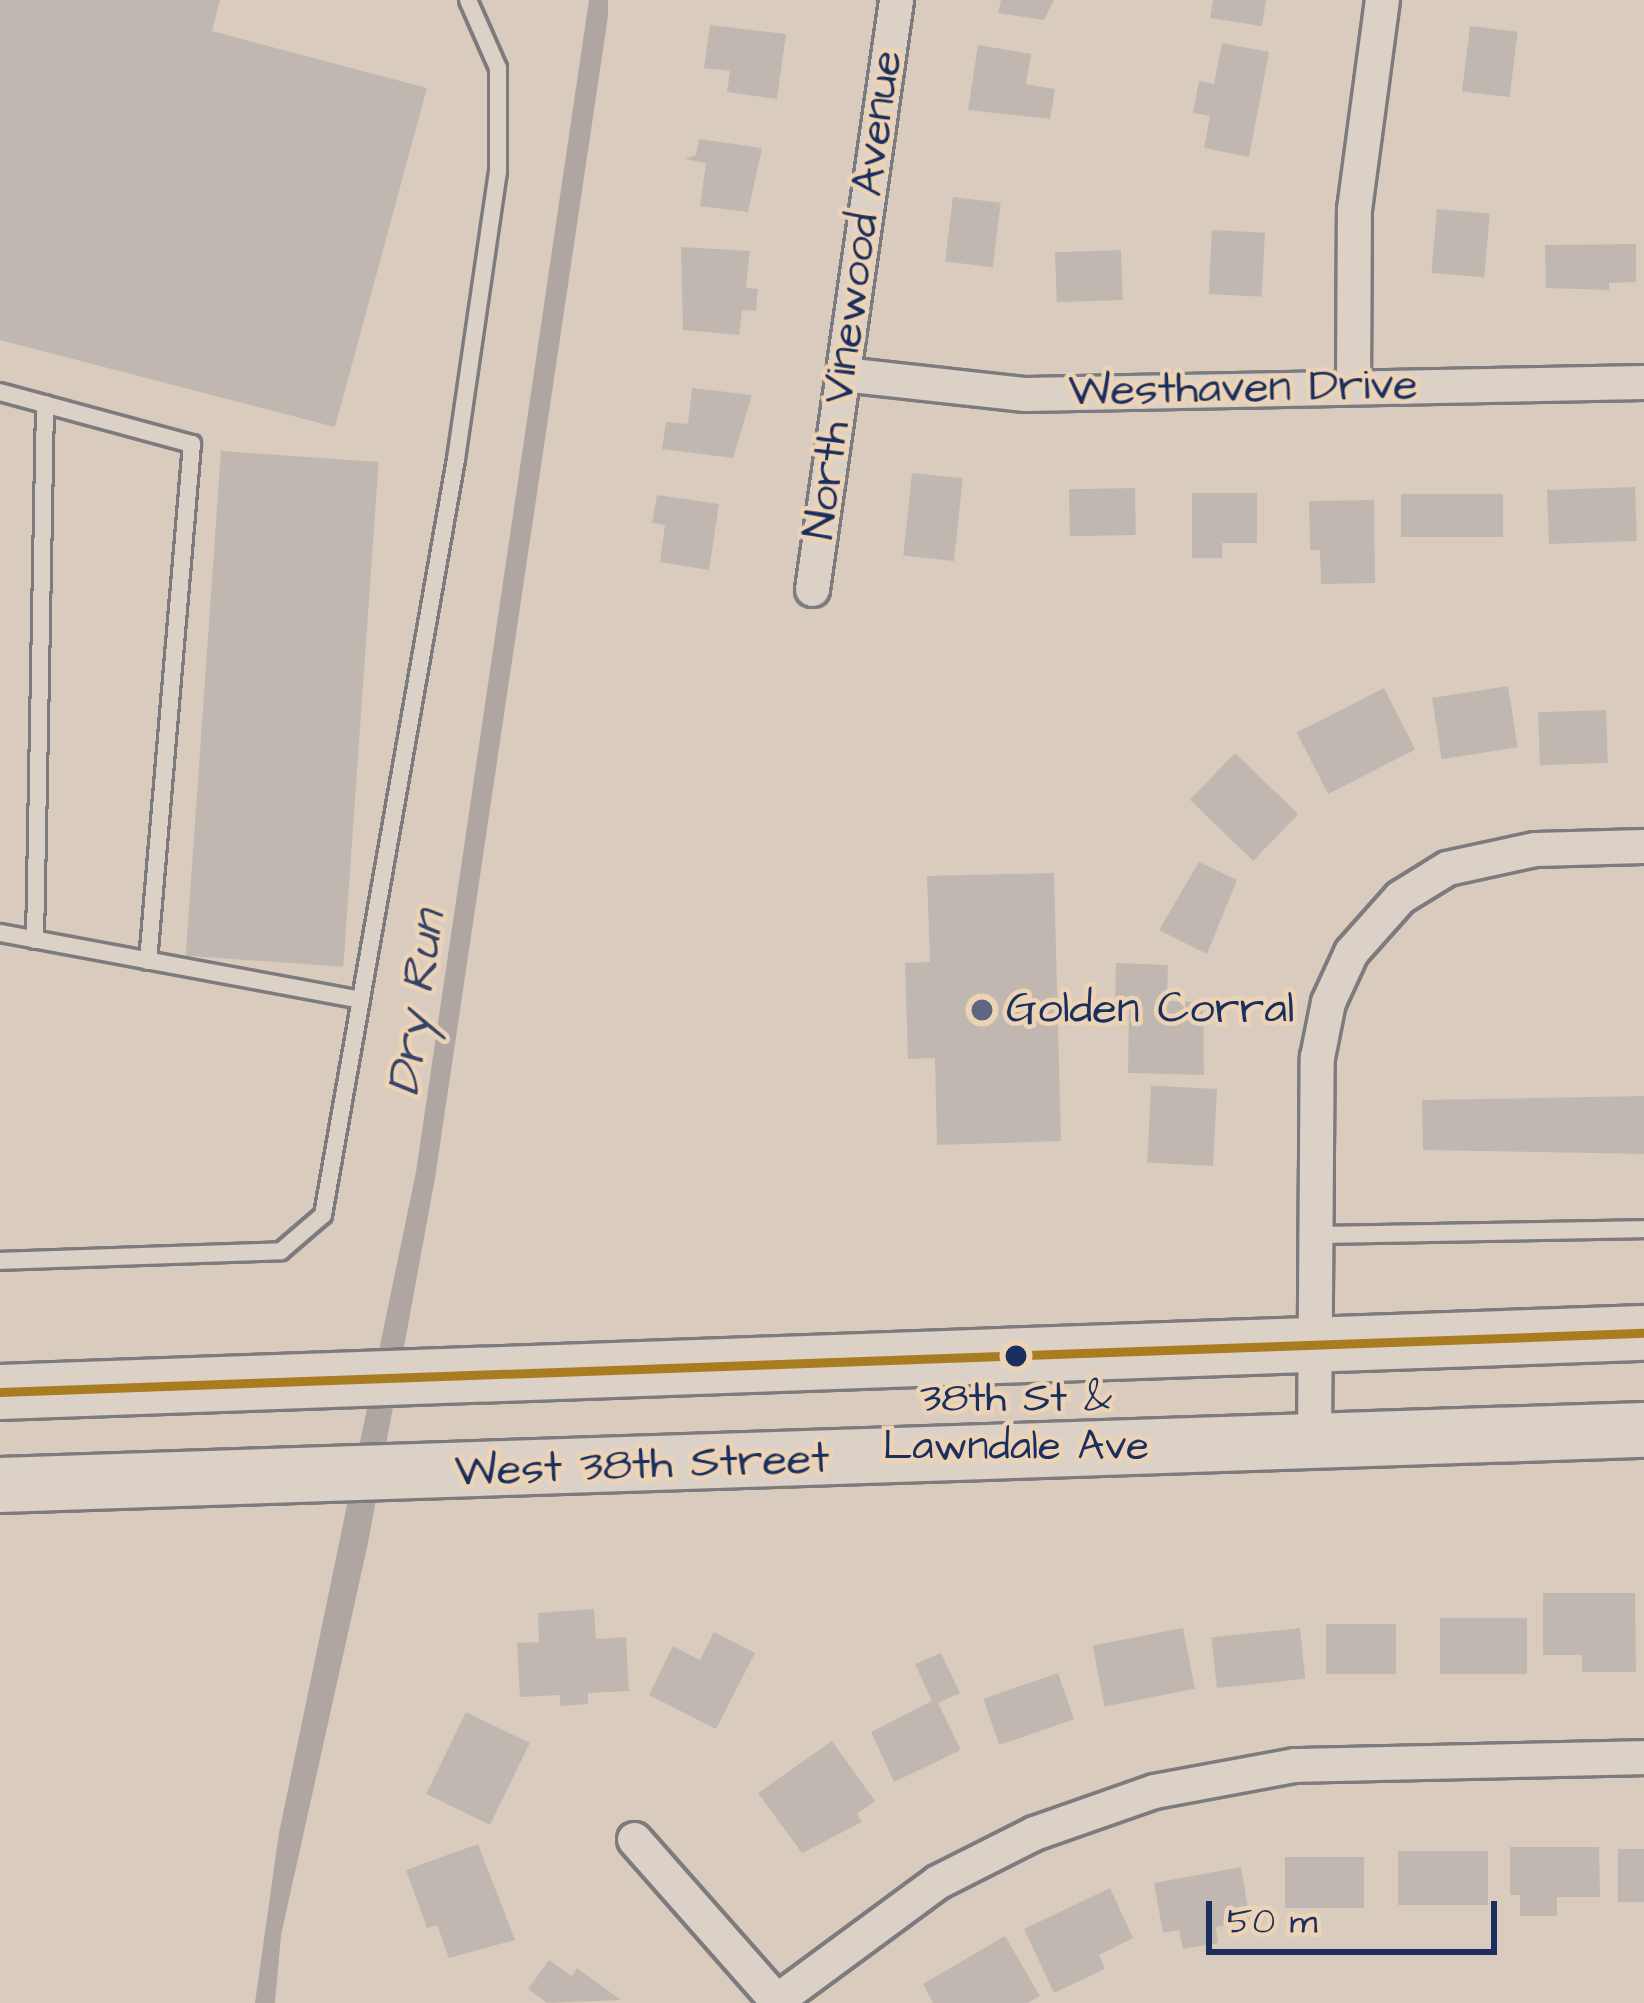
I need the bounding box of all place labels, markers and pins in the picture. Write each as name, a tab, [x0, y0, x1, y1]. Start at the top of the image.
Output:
place label: Golden Corral	[1006, 983, 1294, 1037]
marker: Golden Corral	[969, 997, 995, 1023]
marker: 38th St & Lawndale Ave	[1005, 1345, 1027, 1367]
place label: 38th St & Lawndale Ave	[883, 1374, 1149, 1472]

